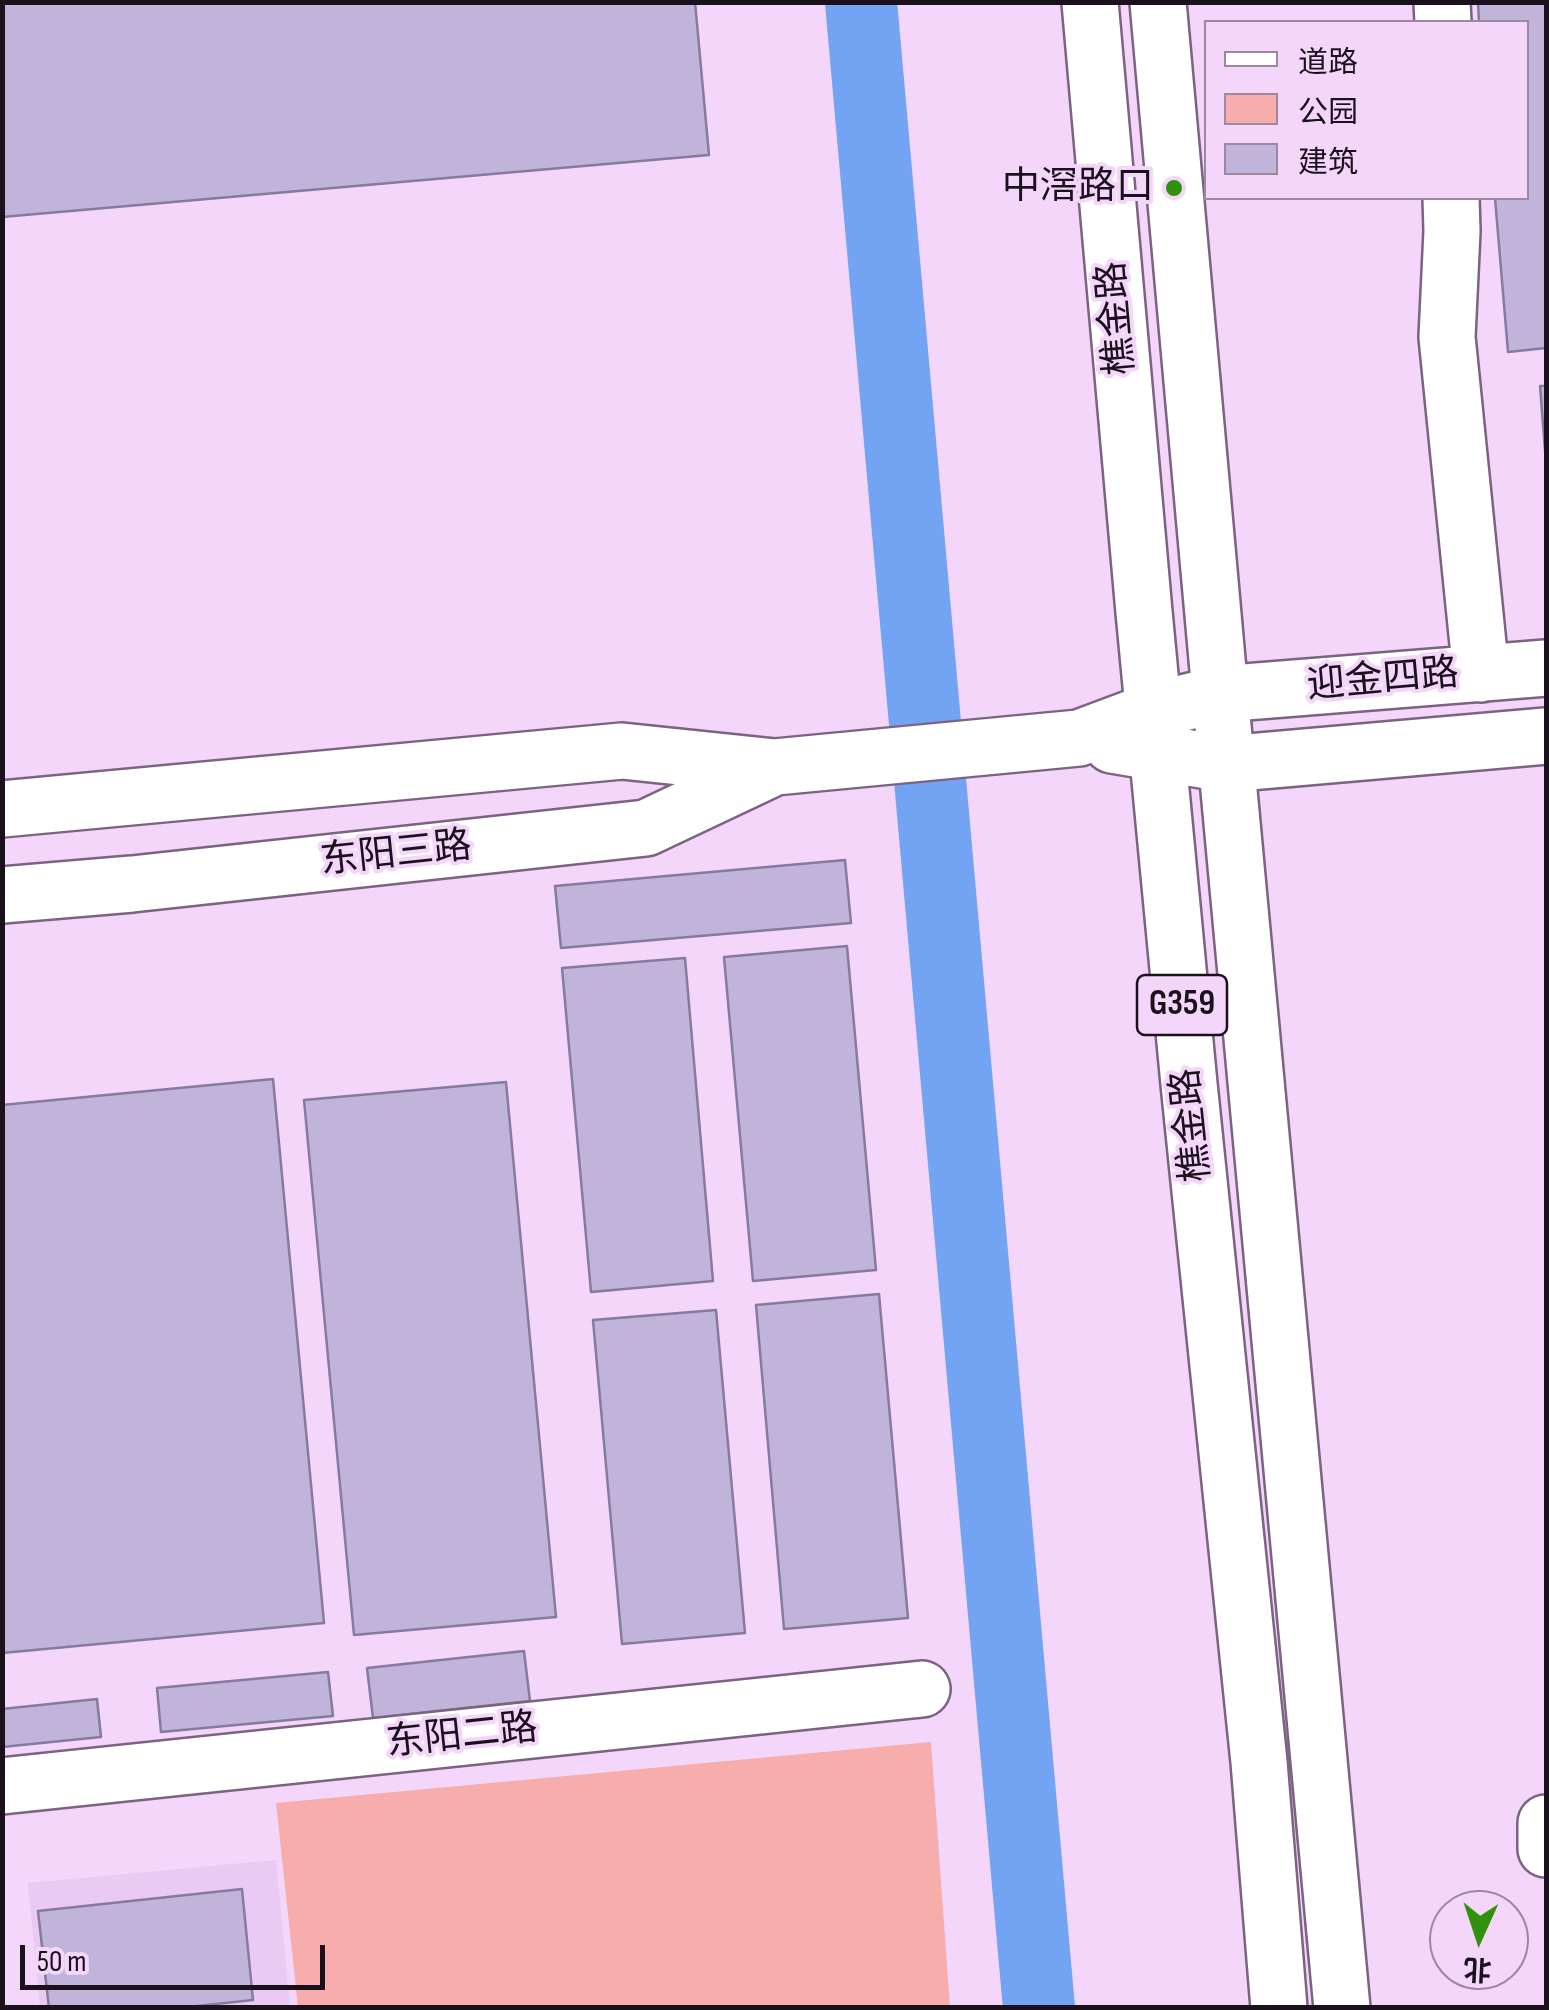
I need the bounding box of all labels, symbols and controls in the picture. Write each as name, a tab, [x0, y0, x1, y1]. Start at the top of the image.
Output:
legend	[1204, 20, 1529, 200]
text: 道路	[1298, 45, 1358, 81]
text: 公园	[1298, 95, 1358, 131]
text: 建筑	[1298, 145, 1358, 181]
place label: 中滘路口	[1002, 165, 1154, 211]
marker: 中滘路口	[1163, 177, 1185, 199]
street label: 樵金路	[1090, 259, 1146, 377]
street label: 迎金四路	[1305, 652, 1461, 710]
street label: 东阳三路	[318, 824, 474, 886]
road number: G359	[1137, 975, 1227, 1035]
street label: 樵金路	[1164, 1066, 1222, 1184]
street label: 东阳二路	[384, 1706, 540, 1768]
north arrow	[1429, 1890, 1529, 1990]
scale bar	[25, 1925, 330, 1987]
text: 50 m	[37, 1944, 86, 1980]
text: 北	[1463, 1951, 1492, 1986]

